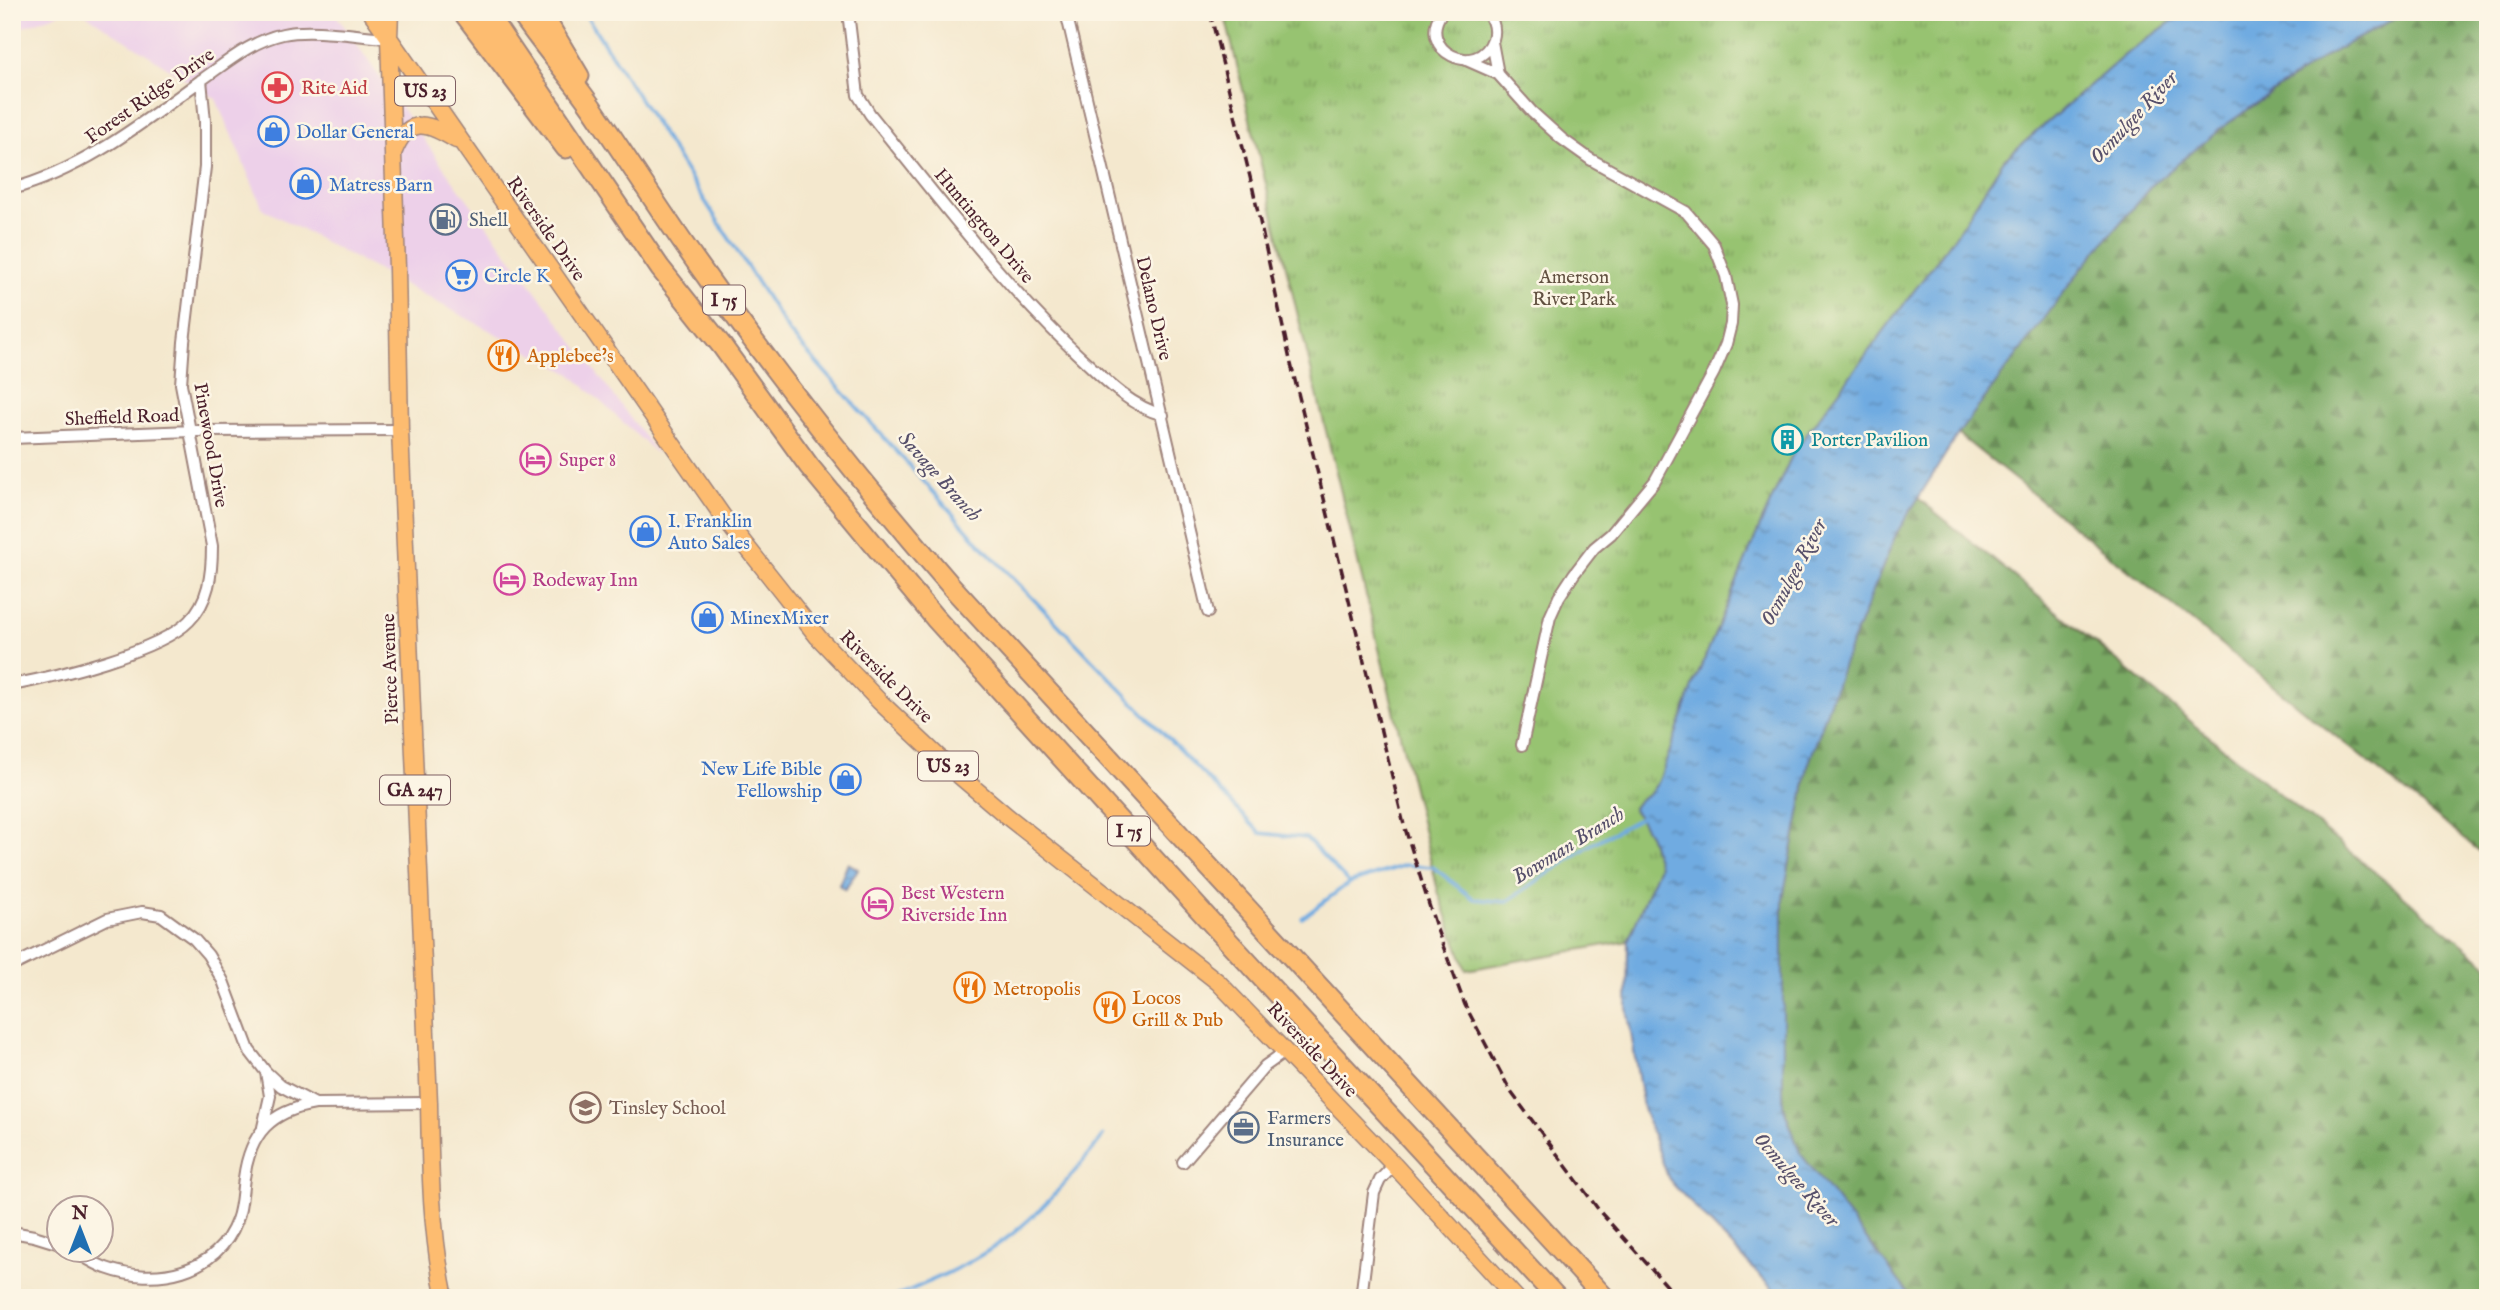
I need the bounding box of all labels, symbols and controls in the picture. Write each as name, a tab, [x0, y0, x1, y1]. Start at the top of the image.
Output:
street label: Forest Ridge Drive	[81, 43, 220, 150]
water label: Ocmulgee River	[2084, 65, 2185, 170]
pharmacy icon: Rite Aid	[261, 70, 295, 104]
road number: US 23	[395, 76, 455, 106]
place label: Rite Aid	[301, 77, 369, 101]
shop icon: Dollar General	[256, 114, 290, 148]
place label: Dollar General	[296, 121, 415, 145]
street label: Huntington Drive	[928, 164, 1039, 289]
shop icon: Matress Barn	[289, 167, 323, 201]
street label: Riverside Drive	[500, 172, 590, 286]
place label: Matress Barn	[329, 174, 433, 198]
fuel station icon: Shell	[429, 202, 463, 236]
place label: Shell	[469, 209, 509, 233]
street label: Delano Drive	[1129, 254, 1177, 363]
supermarket icon: Circle K	[444, 258, 478, 292]
place label: Circle K	[484, 265, 550, 289]
park label: Amerson River Park	[1532, 266, 1617, 312]
road number: I 75	[703, 286, 745, 314]
restaurant icon: Applebee's	[487, 338, 521, 372]
place label: Applebee's	[526, 345, 614, 369]
street label: Pinewood Drive	[187, 381, 233, 510]
street label: Sheffield Road	[64, 404, 181, 432]
building icon: Porter Pavilion	[1771, 422, 1805, 456]
water label: Savage Branch	[891, 426, 987, 528]
place label: Porter Pavilion	[1811, 429, 1928, 453]
hotel icon: Super 8	[519, 442, 553, 476]
place label: Super 8	[559, 449, 616, 473]
place label: I. Franklin Auto Sales	[667, 510, 752, 556]
shop icon: I. Franklin Auto Sales	[628, 514, 662, 548]
water label: Ocmulgee River	[1755, 514, 1834, 631]
hotel icon: Rodeway Inn	[492, 562, 526, 596]
place label: Rodeway Inn	[532, 569, 638, 593]
shop icon: MinexMixer	[690, 600, 724, 634]
place label: MinexMixer	[730, 607, 829, 631]
street label: Pierce Avenue	[377, 613, 405, 725]
street label: Riverside Drive	[834, 626, 938, 729]
road number: US 23	[918, 752, 978, 780]
place label: New Life Bible Fellowship	[701, 758, 822, 804]
shop icon: New Life Bible Fellowship	[828, 762, 862, 796]
road number: GA 247	[380, 776, 450, 804]
water label: Bowman Branch	[1508, 801, 1630, 891]
road number: I 75	[1108, 816, 1150, 846]
place label: Best Western Riverside Inn	[901, 882, 1007, 928]
hotel icon: Best Western Riverside Inn	[861, 886, 895, 920]
restaurant icon: Metropolis	[953, 971, 987, 1005]
place label: Metropolis	[993, 978, 1081, 1002]
place label: Locos Grill & Pub	[1132, 987, 1223, 1033]
restaurant icon: Locos Grill & Pub	[1092, 991, 1126, 1025]
street label: Riverside Drive	[1261, 997, 1362, 1103]
school or university icon: Tinsley School	[569, 1090, 603, 1124]
place label: Tinsley School	[609, 1097, 726, 1121]
place label: Farmers Insurance	[1267, 1107, 1344, 1153]
office icon: Farmers Insurance	[1227, 1111, 1261, 1145]
water label: Ocmulgee River	[1747, 1127, 1845, 1234]
north arrow	[46, 1194, 116, 1264]
text: N	[71, 1202, 89, 1226]

